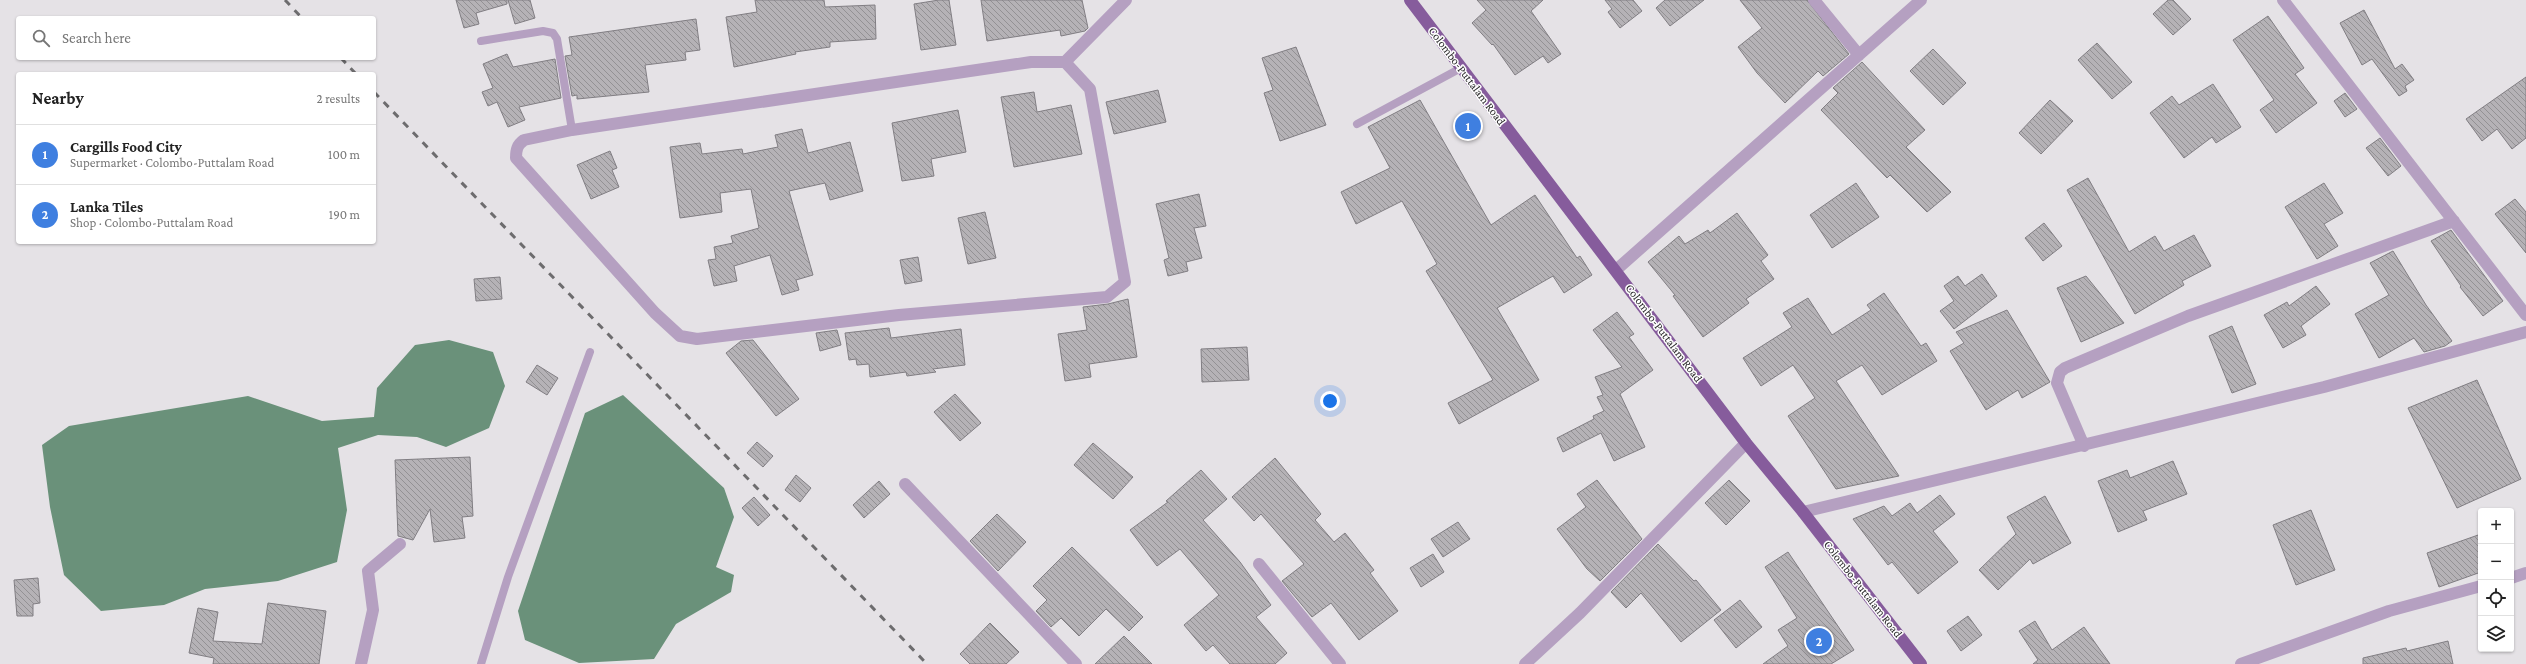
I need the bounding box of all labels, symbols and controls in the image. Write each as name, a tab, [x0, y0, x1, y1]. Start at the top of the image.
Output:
search box	[16, 16, 376, 60]
street label: Colombo-Puttalam Road	[1426, 24, 1509, 128]
icon: search	[30, 27, 52, 49]
text: Search here	[62, 30, 131, 46]
text: Nearby	[32, 89, 84, 108]
text: 2 results	[317, 91, 360, 106]
pin: 1	[1455, 111, 1481, 141]
text: Cargills Food City	[70, 139, 182, 155]
text: 1	[43, 147, 47, 162]
text: 100 m	[328, 147, 360, 162]
text: Supermarket · Colombo-Puttalam Road	[70, 155, 274, 170]
text: Lanka Tiles	[70, 199, 143, 215]
text: 2	[42, 207, 48, 222]
text: 190 m	[329, 207, 360, 222]
text: Shop · Colombo-Puttalam Road	[70, 215, 233, 230]
street label: Colombo-Puttalam Road	[1623, 281, 1706, 385]
your location	[1320, 391, 1340, 411]
map controls	[2478, 508, 2514, 652]
button: +	[2478, 508, 2514, 544]
street label: Colombo-Puttalam Road	[1821, 538, 1906, 641]
button: −	[2478, 544, 2514, 580]
button: locate	[2478, 580, 2514, 616]
button: layers	[2478, 616, 2514, 652]
pin: 2	[1806, 626, 1832, 656]

